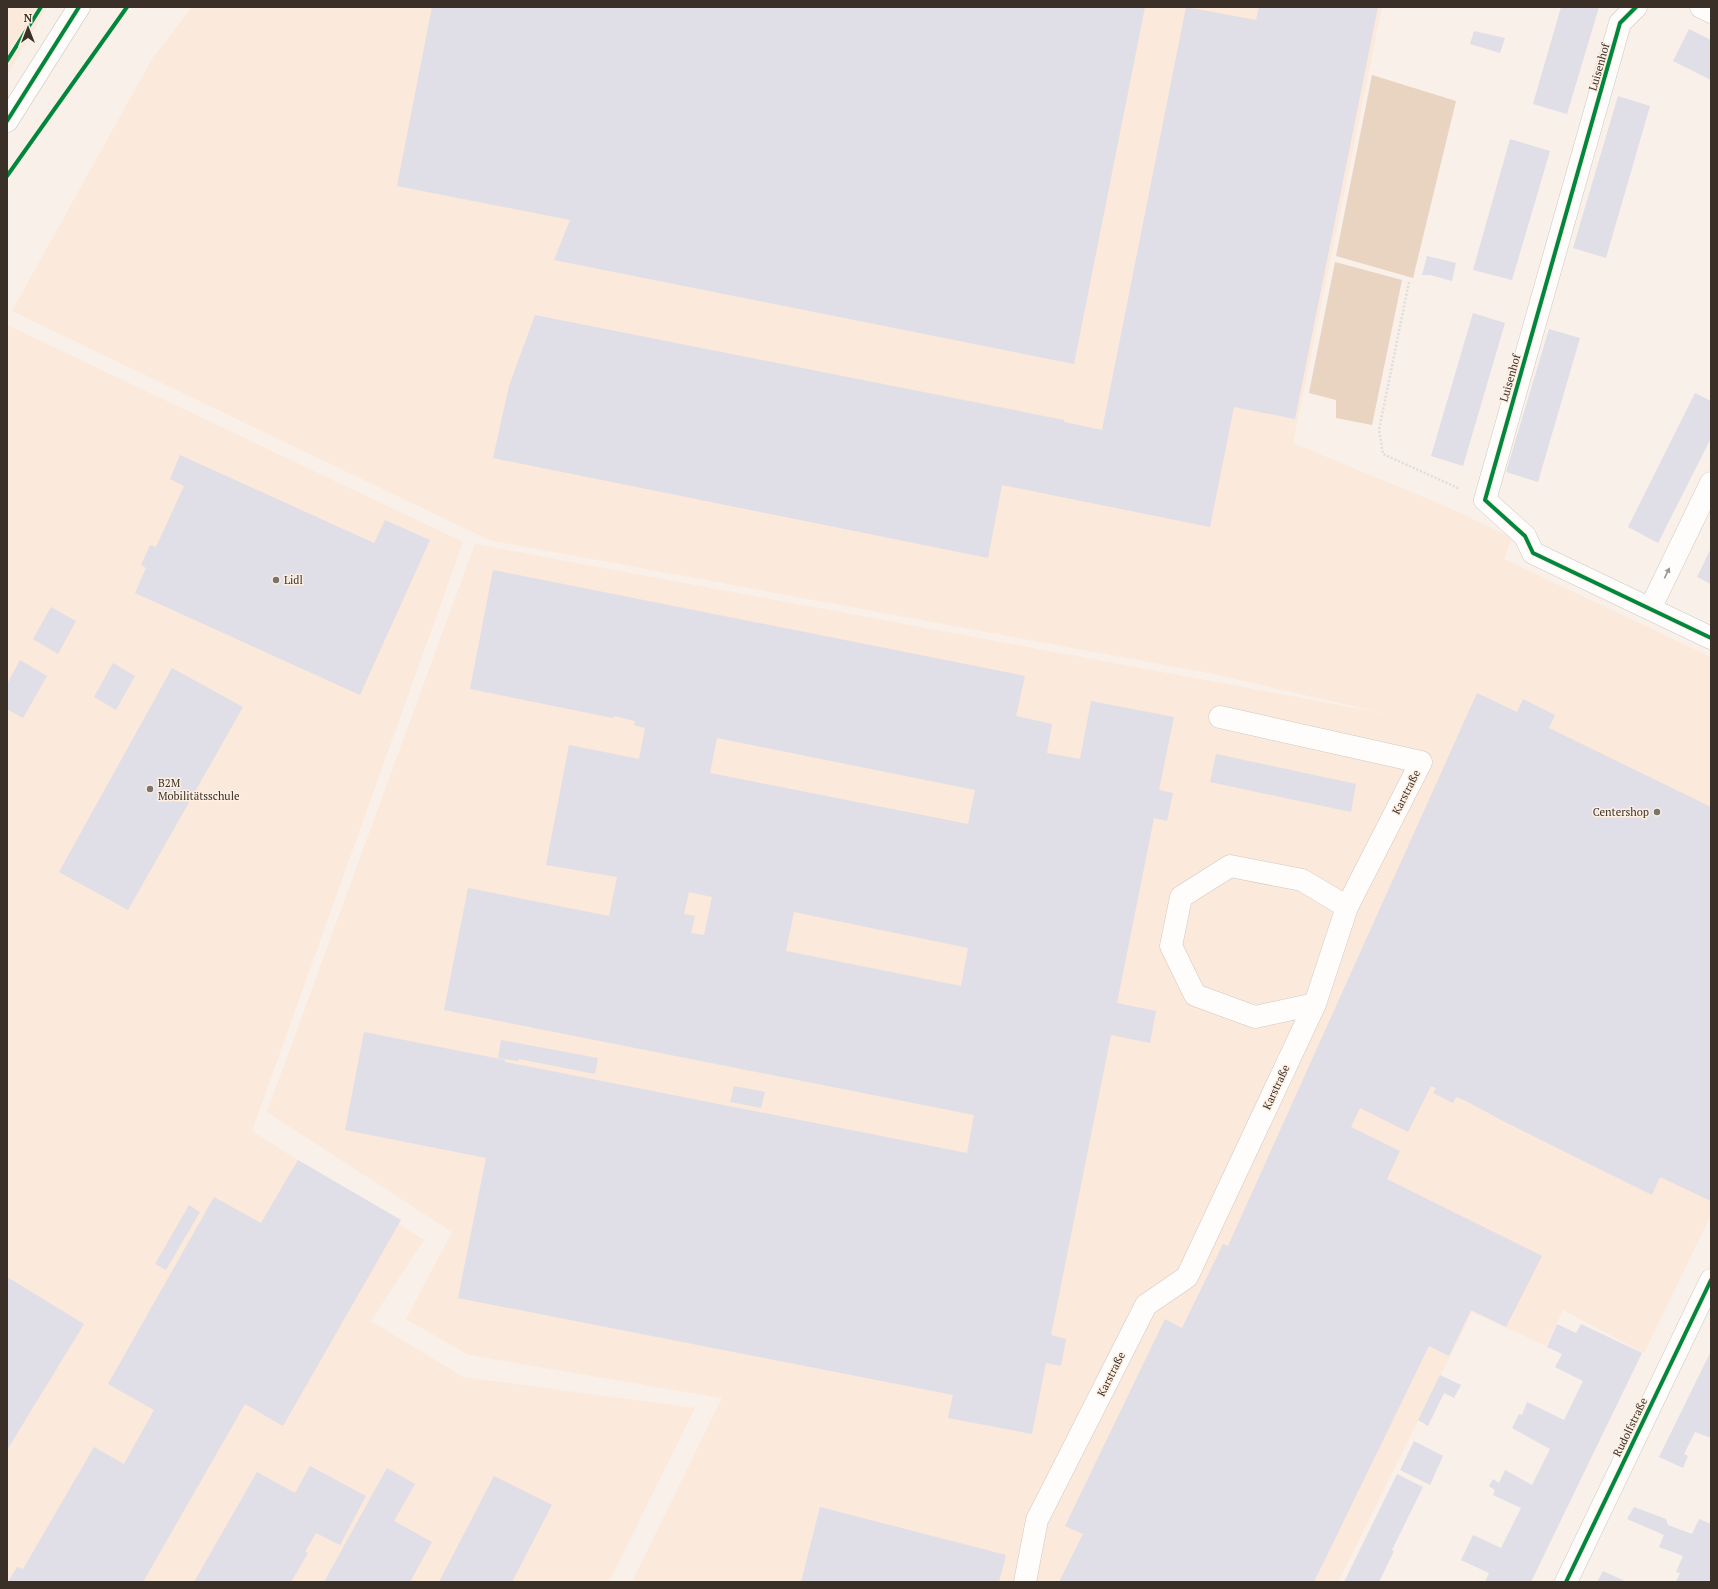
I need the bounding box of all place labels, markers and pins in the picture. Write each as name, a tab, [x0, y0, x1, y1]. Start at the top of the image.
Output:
place label: Lidl	[284, 573, 303, 587]
marker: Lidl	[271, 575, 281, 585]
place label: B2M Mobilitätsschule	[158, 776, 240, 803]
marker: B2M Mobilitätsschule	[145, 784, 155, 794]
place label: Centershop	[1593, 805, 1649, 819]
marker: Centershop	[1652, 807, 1662, 817]

